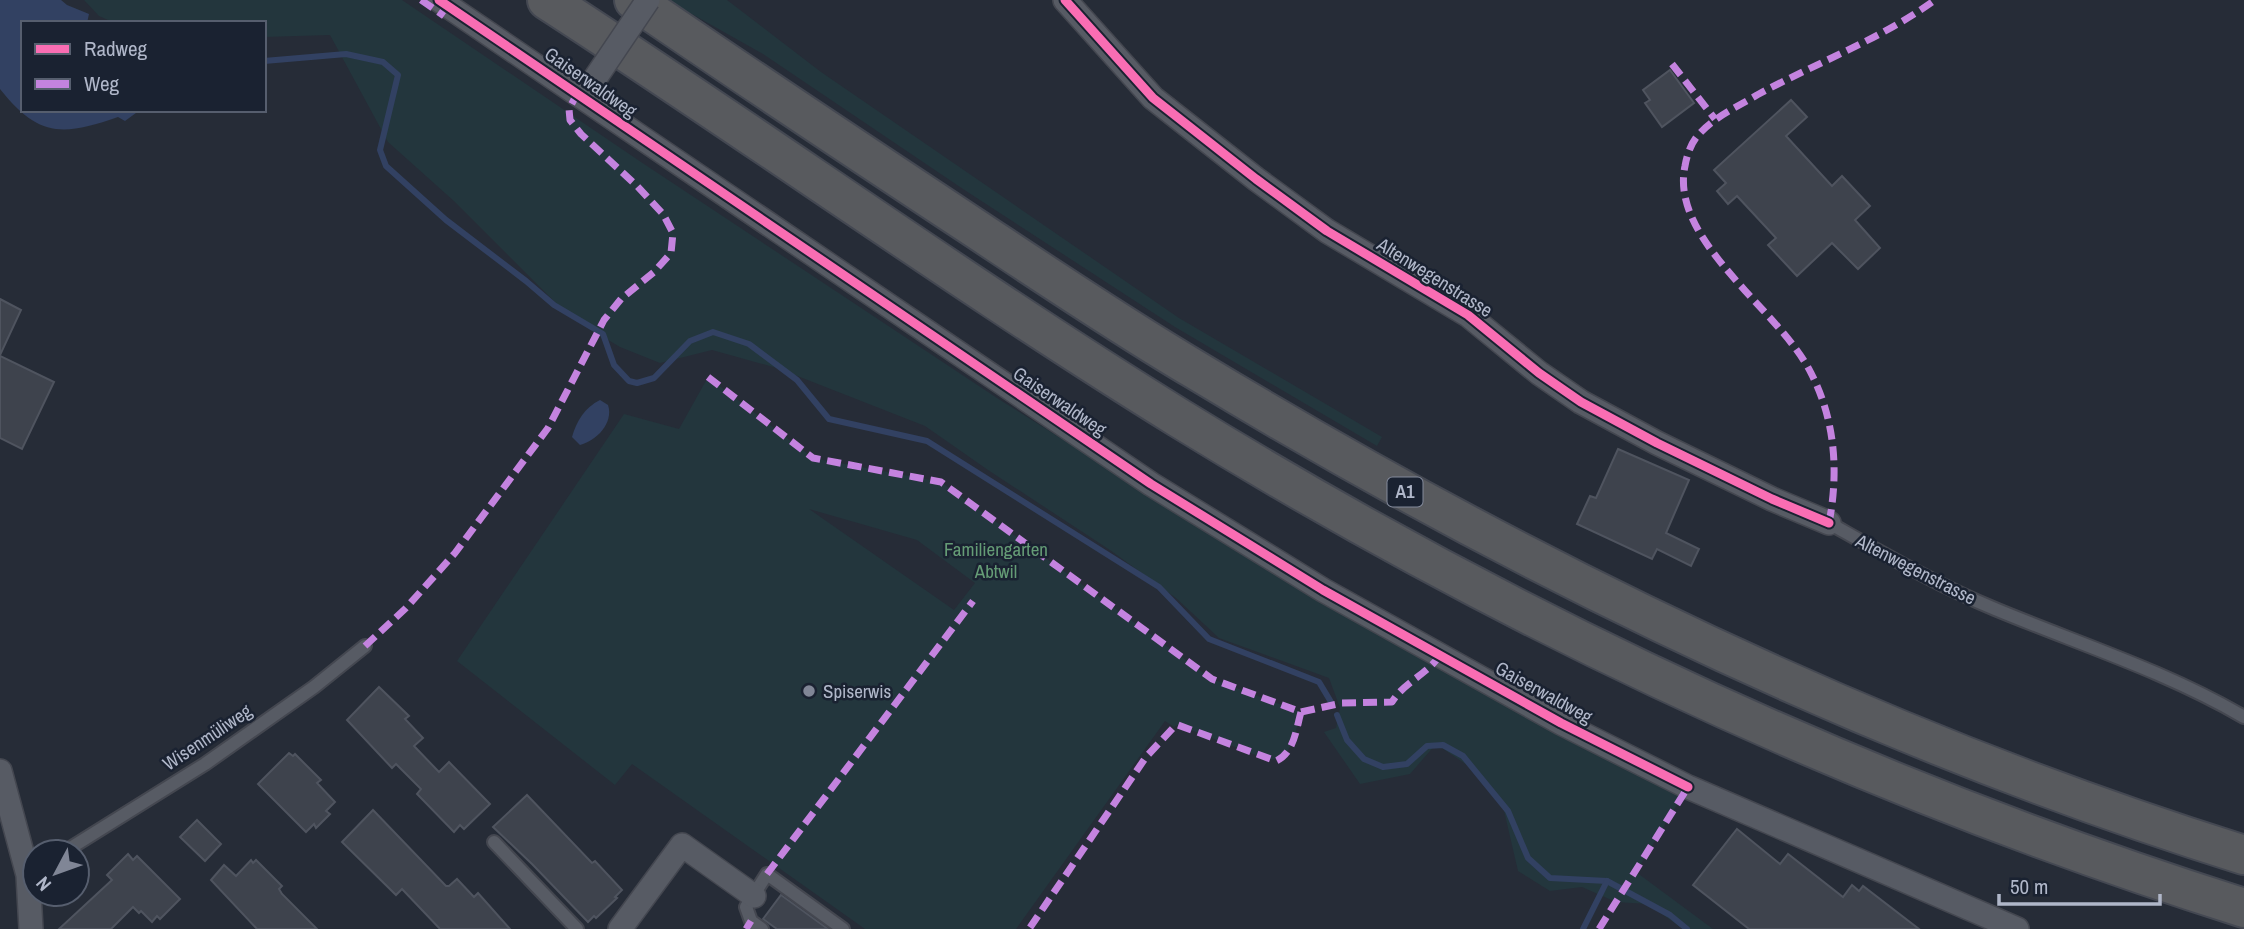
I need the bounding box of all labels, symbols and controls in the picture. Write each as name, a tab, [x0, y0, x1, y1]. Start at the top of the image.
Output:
legend	[21, 21, 266, 112]
text: Radweg	[84, 34, 148, 63]
street label: Gaiserwaldweg	[540, 41, 643, 124]
text: Weg	[84, 69, 120, 98]
street label: Altenwegenstrasse	[1371, 231, 1498, 323]
street label: Gaiserwaldweg	[1008, 360, 1112, 442]
road number: A1	[1388, 478, 1422, 506]
street label: Altenwegenstrasse	[1851, 527, 1981, 610]
park label: Familiengarten Abtwil	[944, 536, 1048, 584]
street label: Gaiserwaldweg	[1491, 655, 1598, 730]
place label: Spiserwis	[823, 678, 892, 704]
marker: Spiserwis	[801, 683, 817, 699]
street label: Wisenmüliweg	[157, 697, 257, 776]
north arrow	[21, 838, 91, 908]
scale bar	[1999, 862, 2160, 906]
text: N	[30, 871, 57, 897]
text: 50 m	[2010, 872, 2048, 901]

